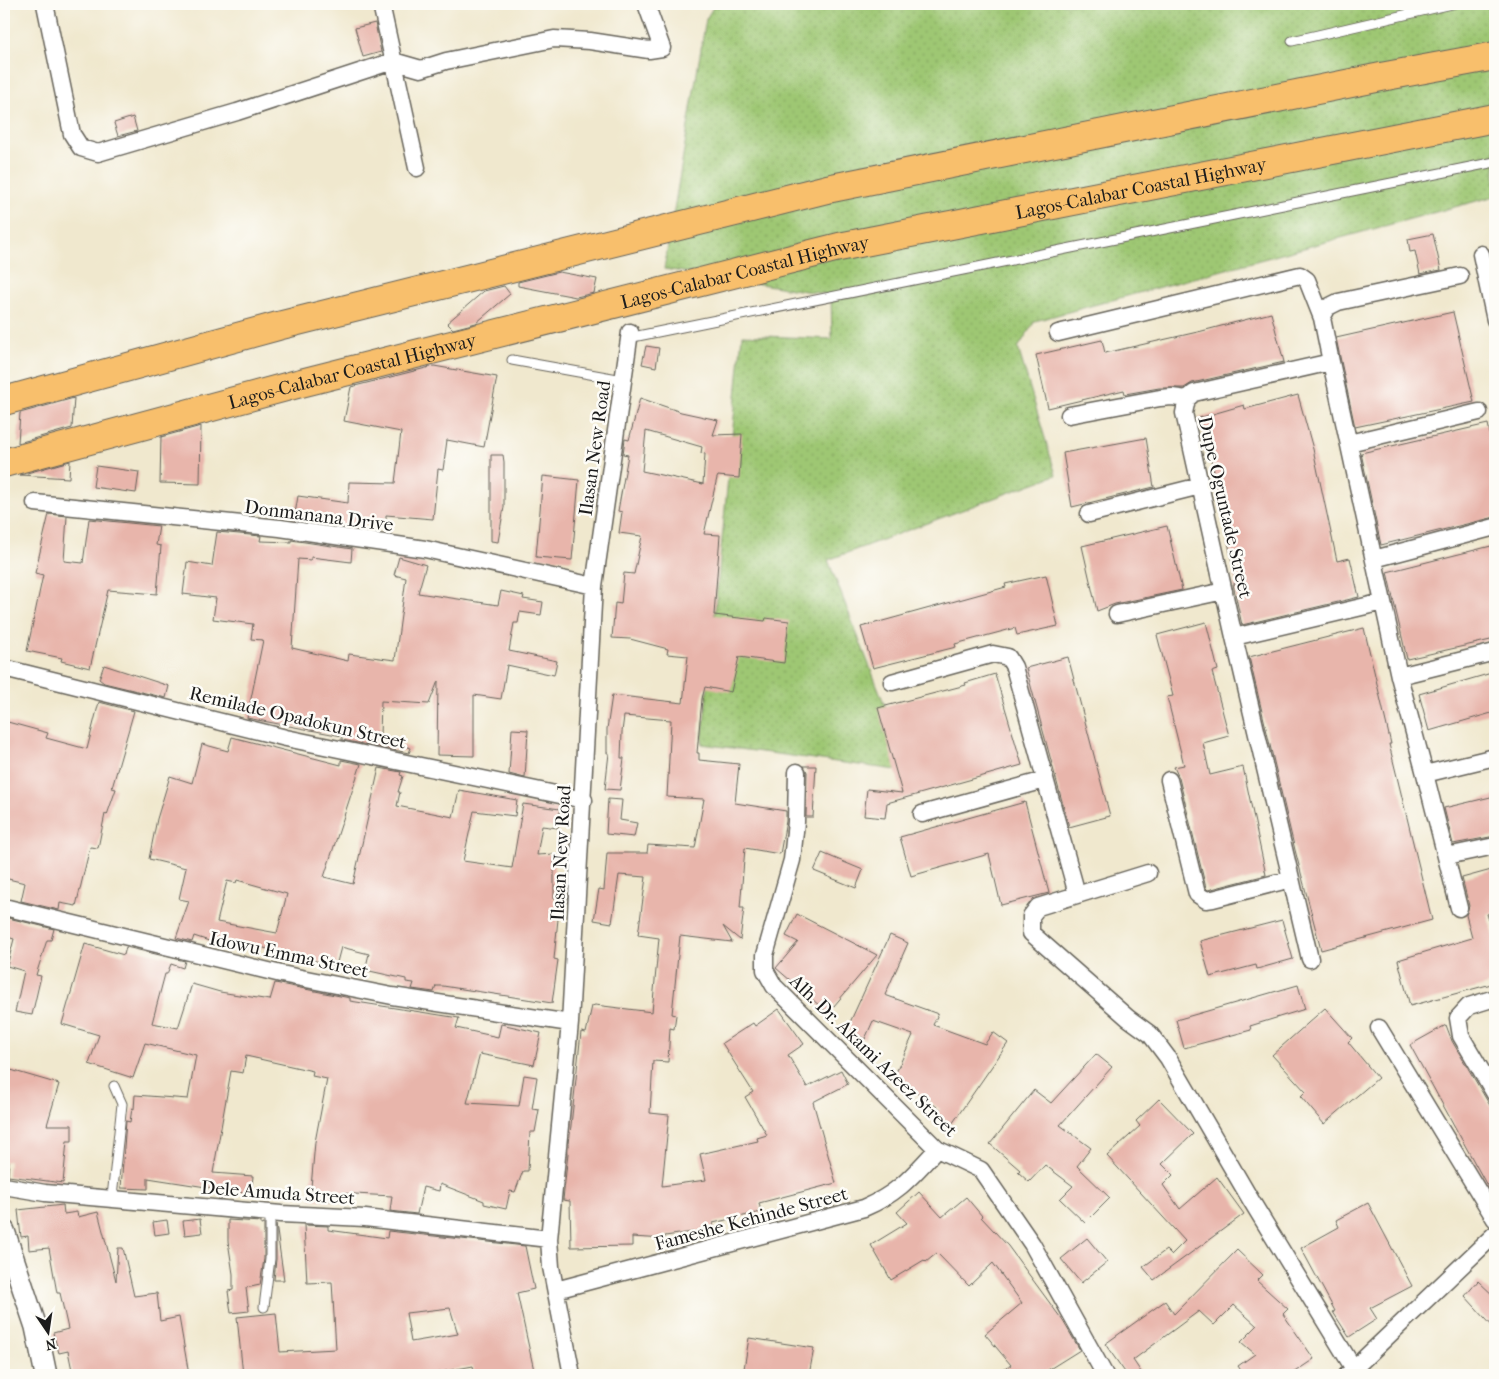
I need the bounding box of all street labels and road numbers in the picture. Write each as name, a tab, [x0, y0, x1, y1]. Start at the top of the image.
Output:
street label: Lagos-Calabar Coastal Highway	[1014, 153, 1269, 224]
street label: Lagos-Calabar Coastal Highway	[618, 231, 872, 314]
street label: Lagos-Calabar Coastal Highway	[226, 329, 479, 414]
street label: Ilasan New Road	[575, 379, 615, 517]
street label: Dupe Oguntade Street	[1193, 414, 1257, 600]
street label: Donmanana Drive	[243, 496, 395, 536]
street label: Remilade Opadokun Street	[187, 682, 409, 754]
street label: Ilasan New Road	[546, 784, 576, 922]
street label: Idowu Emma Street	[207, 927, 371, 983]
street label: Alh. Dr. Akami Azeez Street	[784, 969, 962, 1142]
street label: Dele Amuda Street	[200, 1177, 356, 1209]
street label: Fameshe Kehinde Street	[652, 1183, 850, 1255]

